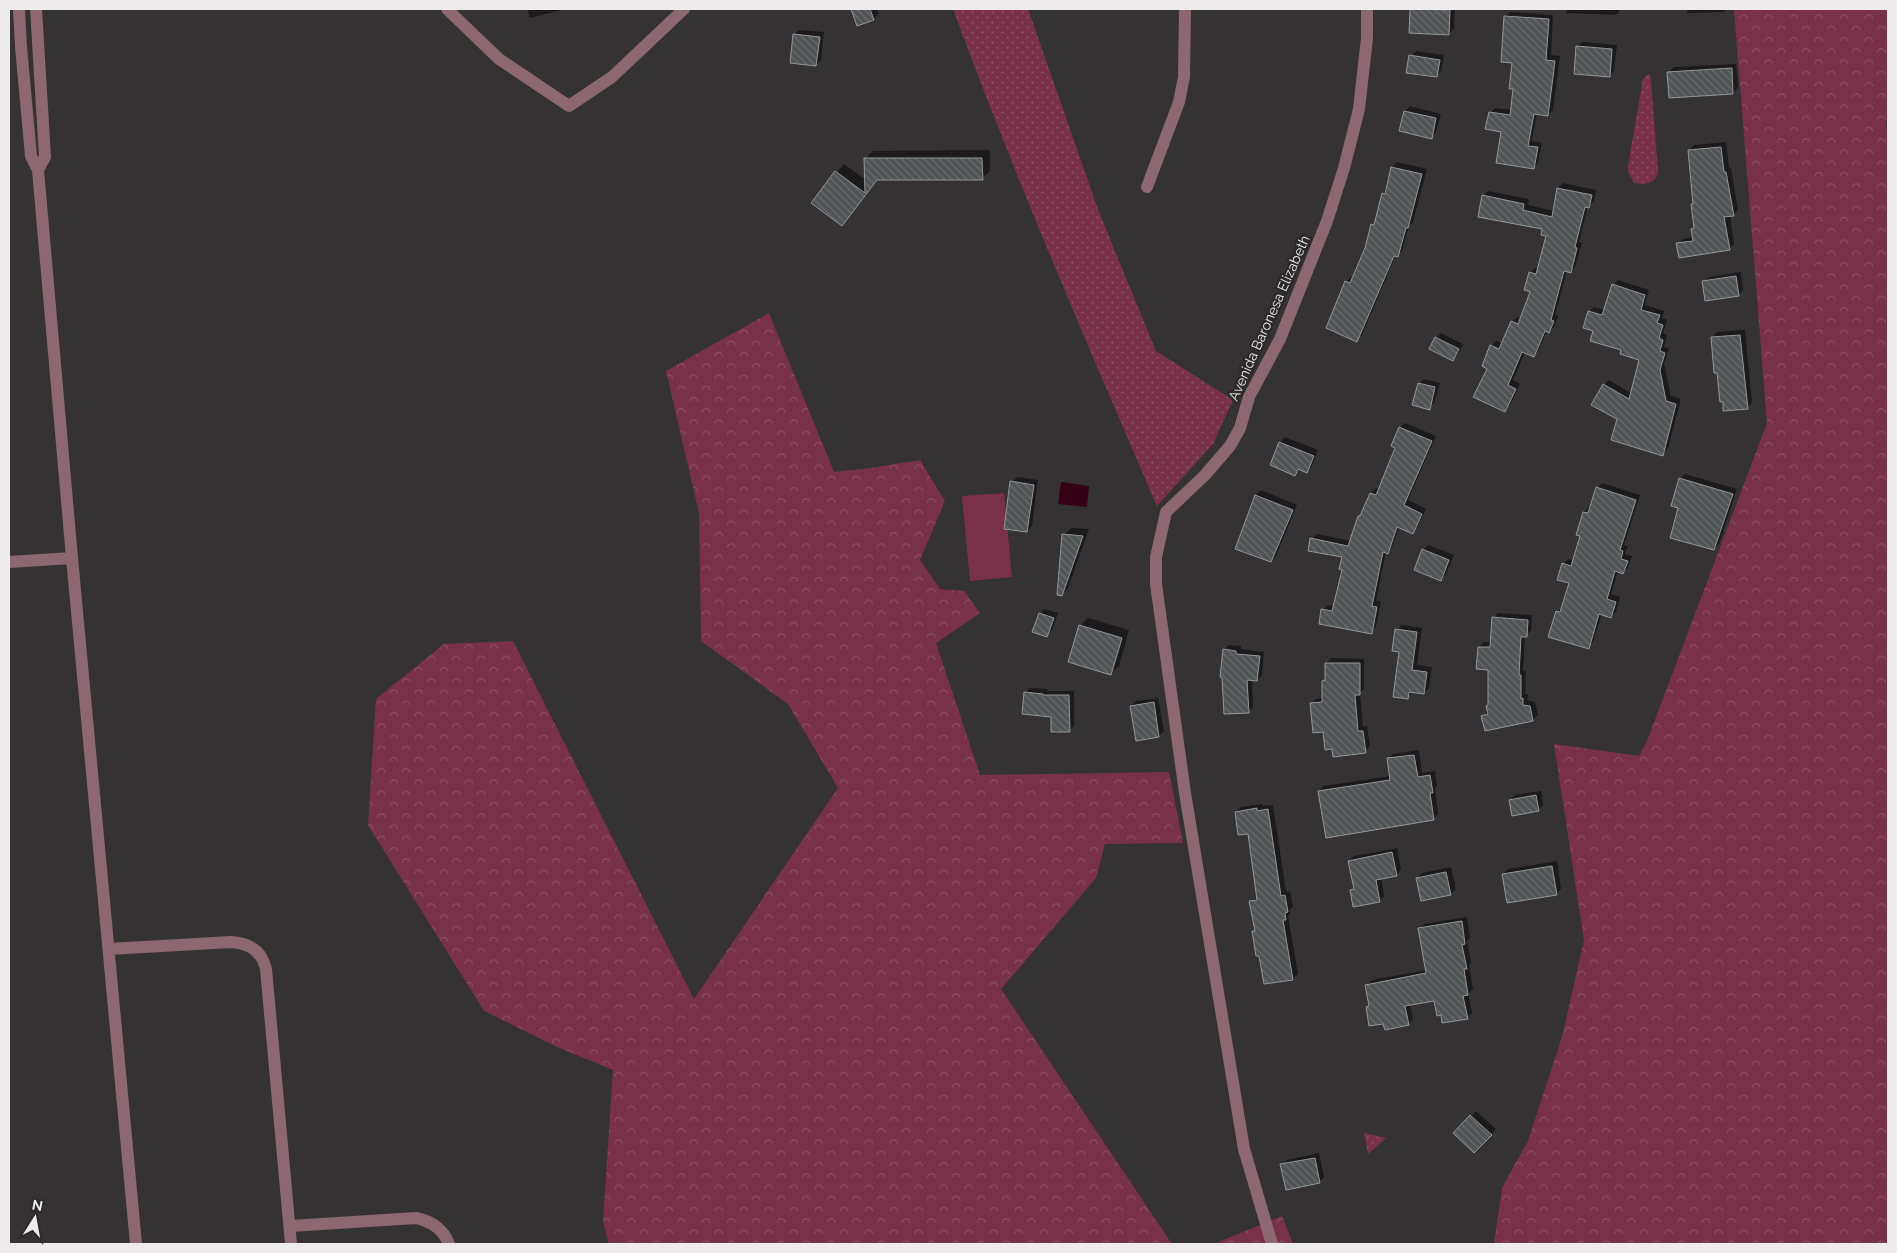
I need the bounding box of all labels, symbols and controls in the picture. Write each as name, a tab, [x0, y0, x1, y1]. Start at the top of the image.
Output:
street label: Avenida Baronesa Elizabeth	[1225, 233, 1313, 403]
north arrow	[10, 1193, 60, 1243]
text: N	[31, 1196, 44, 1214]

